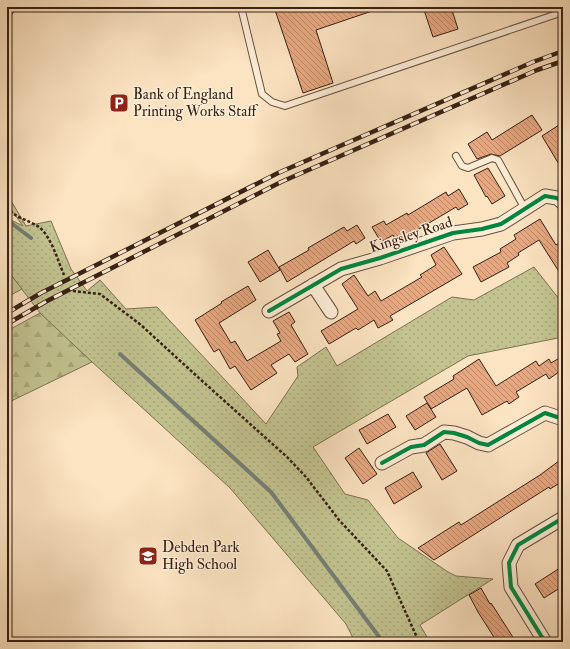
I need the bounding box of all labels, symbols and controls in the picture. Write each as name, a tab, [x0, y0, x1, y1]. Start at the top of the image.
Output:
place label: Bank of England Printing Works Staff	[133, 85, 258, 121]
parking icon: Bank of England Printing Works Staff	[108, 92, 130, 114]
street label: Kingsley Road	[367, 213, 455, 257]
place label: Debden Park High School	[162, 538, 240, 574]
school or university icon: Debden Park High School	[137, 545, 159, 567]

